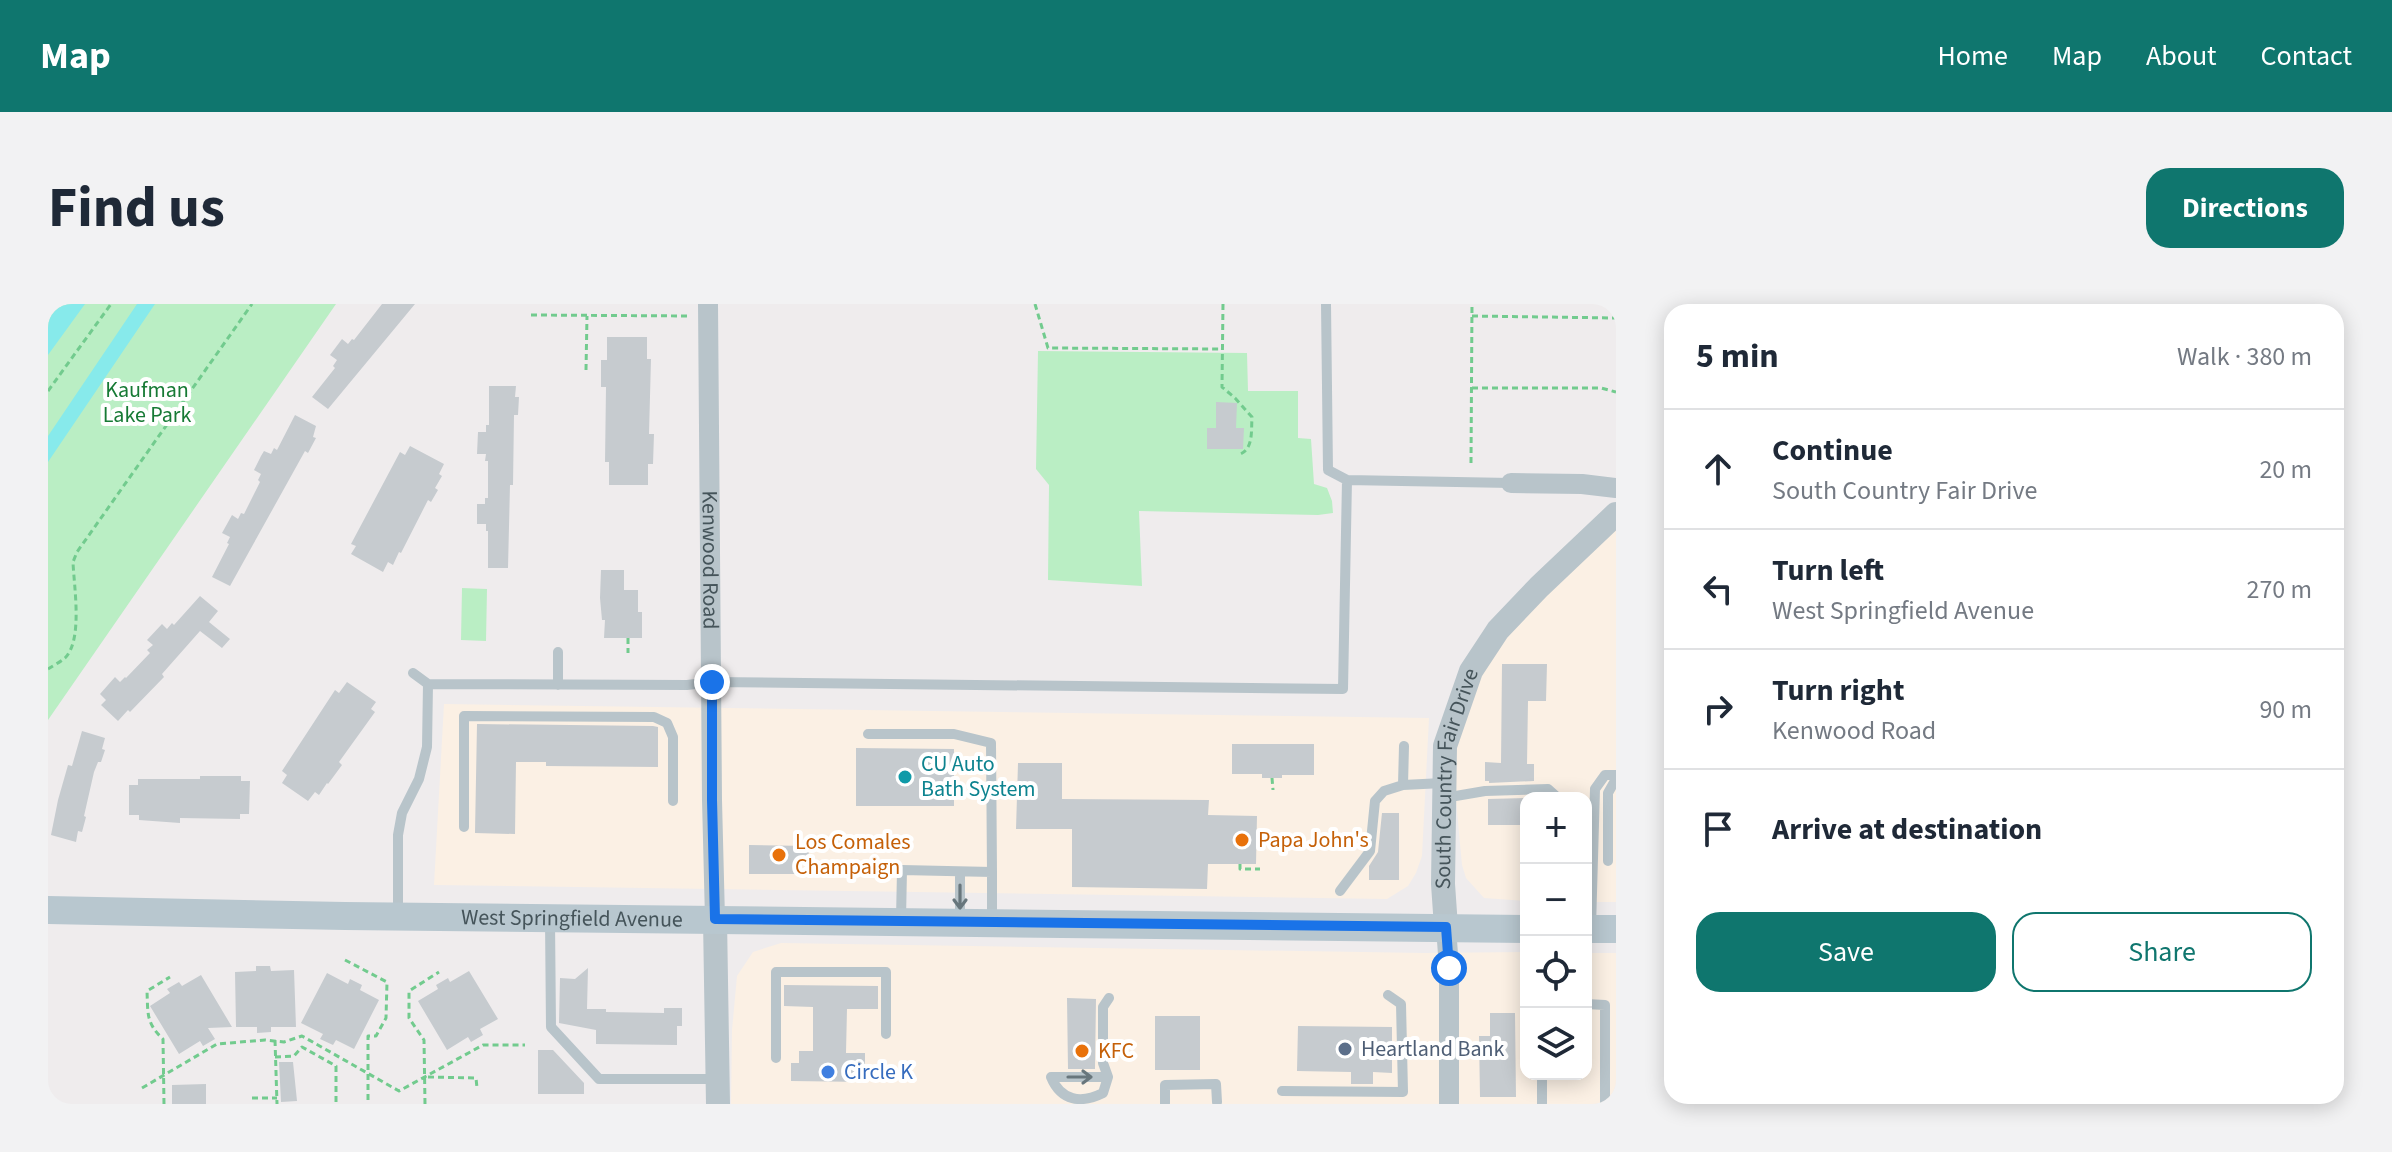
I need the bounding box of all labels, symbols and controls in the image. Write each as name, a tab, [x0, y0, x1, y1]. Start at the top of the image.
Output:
text: Map	[40, 29, 111, 83]
text: Home	[1937, 36, 2008, 76]
text: Map	[2052, 36, 2102, 76]
text: About	[2146, 36, 2217, 76]
text: Contact	[2261, 36, 2352, 76]
button: Directions	[2146, 168, 2344, 248]
text: Find us	[48, 169, 225, 248]
text: 5 min	[1696, 332, 1779, 381]
text: Walk · 380 m	[2177, 338, 2312, 375]
park label: Kaufman Lake Park	[103, 374, 191, 431]
text: Continue	[1772, 429, 1893, 472]
icon: ahead	[1696, 447, 1740, 491]
text: 20 m	[2259, 451, 2312, 488]
text: South Country Fair Drive	[1772, 472, 2037, 509]
street label: Kenwood Road	[694, 490, 727, 630]
text: Turn left	[1772, 549, 1884, 592]
icon: left	[1696, 567, 1740, 611]
text: 270 m	[2246, 571, 2312, 608]
text: West Springfield Avenue	[1772, 592, 2034, 629]
route end	[694, 664, 730, 700]
street label: South Country Fair Drive	[1427, 664, 1487, 890]
text: Turn right	[1772, 669, 1904, 712]
icon: right	[1696, 687, 1740, 731]
text: 90 m	[2259, 691, 2312, 728]
text: Kenwood Road	[1772, 712, 1936, 749]
place label: CU Auto Bath System	[921, 748, 1036, 805]
marker: CU Auto Bath System	[896, 768, 914, 786]
map controls	[1520, 792, 1592, 1080]
button: +	[1520, 792, 1592, 864]
icon: arrive	[1696, 807, 1740, 851]
text: Arrive at destination	[1772, 808, 2042, 851]
place label: Papa John's	[1258, 824, 1369, 856]
place label: Los Comales Champaign	[795, 826, 910, 883]
marker: Papa John's	[1233, 831, 1251, 849]
marker: Los Comales Champaign	[770, 846, 788, 864]
button: −	[1520, 864, 1592, 936]
one-way arrow	[952, 883, 968, 910]
street label: West Springfield Avenue	[461, 901, 683, 936]
button: Save	[1696, 912, 1996, 992]
button: Share	[2012, 912, 2312, 992]
button: locate	[1520, 936, 1592, 1008]
route start	[1431, 950, 1467, 986]
button: layers	[1520, 1008, 1592, 1080]
place label: Heartland Bank	[1361, 1033, 1505, 1065]
place label: KFC	[1098, 1035, 1134, 1067]
marker: Heartland Bank	[1336, 1040, 1354, 1058]
marker: KFC	[1073, 1042, 1091, 1060]
place label: Circle K	[844, 1056, 913, 1088]
marker: Circle K	[819, 1063, 837, 1081]
one-way arrow	[1066, 1069, 1093, 1085]

